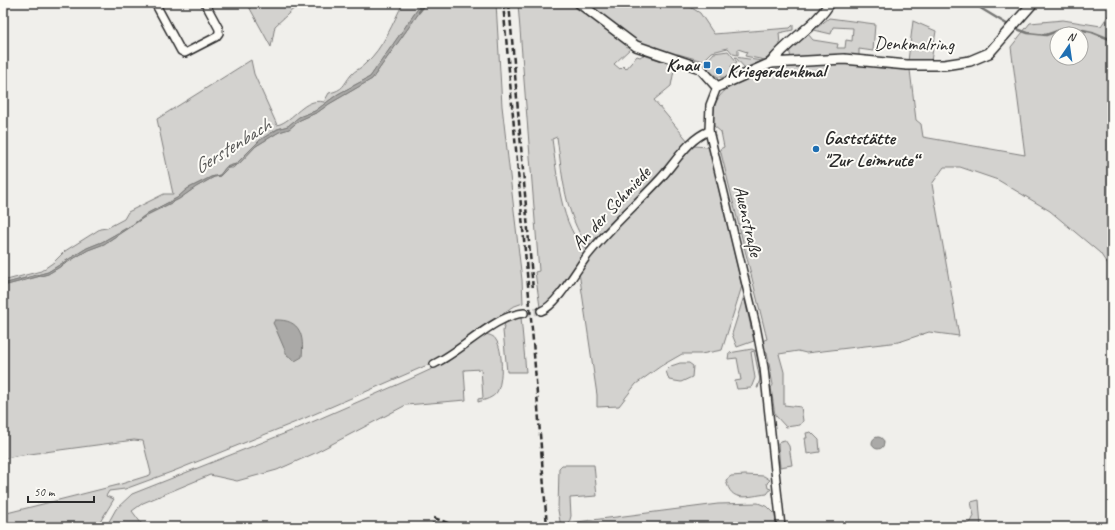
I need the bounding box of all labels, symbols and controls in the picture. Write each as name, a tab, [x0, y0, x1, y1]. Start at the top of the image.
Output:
north arrow	[1049, 26, 1089, 66]
text: N	[1066, 29, 1078, 44]
street label: Denkmalring	[874, 31, 955, 57]
place label: Knau	[666, 53, 701, 77]
place label: Kriegerdenkmal	[727, 59, 829, 83]
marker: Knau	[702, 60, 712, 70]
marker: Kriegerdenkmal	[714, 66, 724, 76]
water label: Gerstenbach	[189, 112, 277, 179]
place label: Gaststätte "Zur Leimrute“	[824, 126, 923, 172]
marker: Gaststätte "Zur Leimrute“	[811, 144, 821, 154]
street label: An der Schmiede	[566, 160, 657, 255]
street label: Auenstraße	[728, 183, 768, 261]
scale bar	[28, 478, 94, 504]
text: 50 m	[34, 484, 56, 500]

